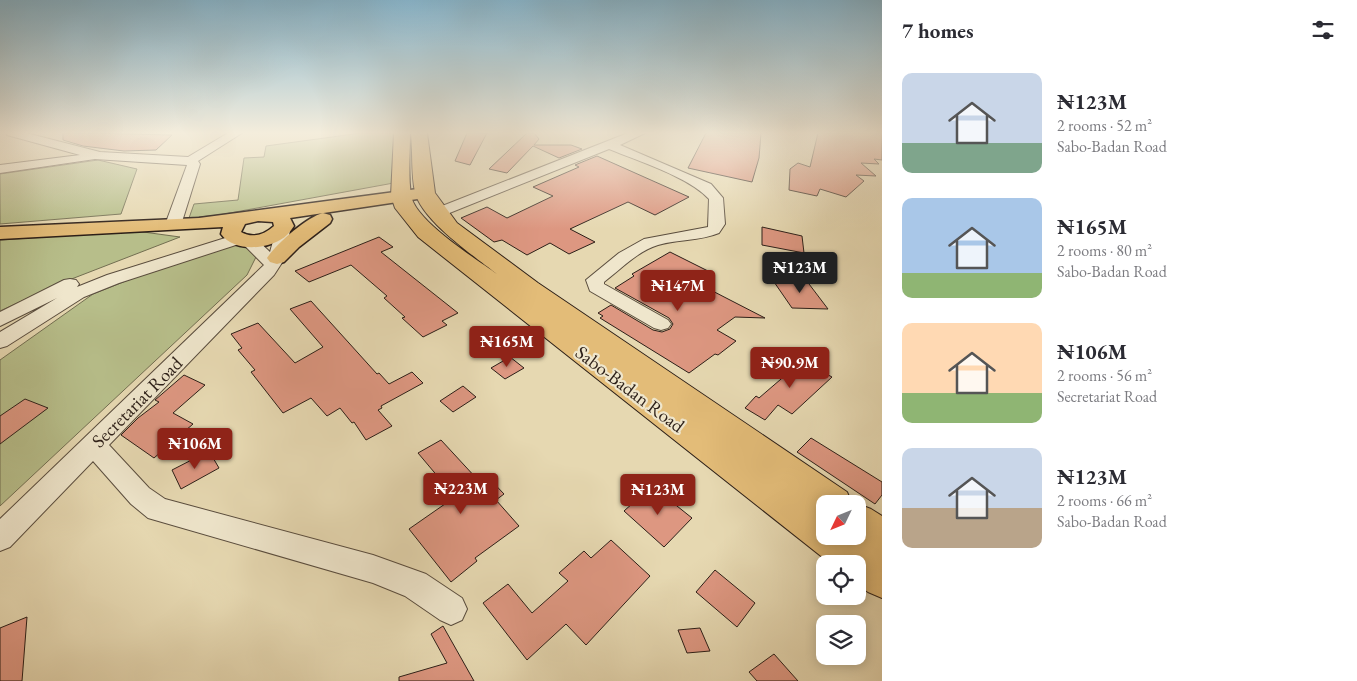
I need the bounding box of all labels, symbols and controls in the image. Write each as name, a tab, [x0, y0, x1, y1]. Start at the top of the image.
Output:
icon: filters	[1309, 16, 1337, 44]
text: 7 homes	[902, 17, 974, 44]
text: ₦123M	[1057, 88, 1127, 115]
icon: home	[942, 93, 1002, 153]
text: 2 rooms · 52 m²	[1057, 115, 1152, 136]
text: Sabo-Badan Road	[1057, 136, 1167, 157]
text: ₦165M	[1057, 213, 1127, 240]
icon: home	[942, 218, 1002, 278]
text: 2 rooms · 80 m²	[1057, 240, 1152, 261]
pin: ₦123M	[765, 252, 835, 294]
text: ₦123M	[773, 257, 827, 278]
text: Sabo-Badan Road	[1057, 261, 1167, 282]
pin: ₦147M	[643, 270, 713, 312]
text: ₦147M	[651, 275, 705, 296]
pin: ₦165M	[472, 326, 542, 368]
text: ₦165M	[480, 331, 534, 352]
text: ₦106M	[1057, 338, 1127, 365]
street label: Sabo-Badan Road	[570, 340, 690, 438]
icon: home	[942, 343, 1002, 403]
pin: ₦90.9M	[749, 346, 831, 389]
street label: Secretariat Road	[86, 351, 188, 453]
text: ₦90.9M	[761, 352, 819, 373]
text: 2 rooms · 56 m²	[1057, 365, 1152, 386]
text: Secretariat Road	[1057, 386, 1157, 407]
pin: ₦106M	[160, 428, 230, 470]
text: ₦106M	[168, 433, 222, 454]
text: ₦123M	[1057, 463, 1127, 490]
icon: home	[942, 468, 1002, 528]
pin: ₦223M	[426, 472, 496, 515]
pin: ₦123M	[623, 474, 693, 516]
text: ₦223M	[434, 478, 488, 499]
text: ₦123M	[631, 479, 685, 500]
text: 2 rooms · 66 m²	[1057, 490, 1152, 511]
north arrow	[816, 495, 866, 545]
map controls	[816, 495, 866, 665]
text: Sabo-Badan Road	[1057, 511, 1167, 532]
button: locate	[816, 555, 866, 605]
button: layers	[816, 615, 866, 665]

